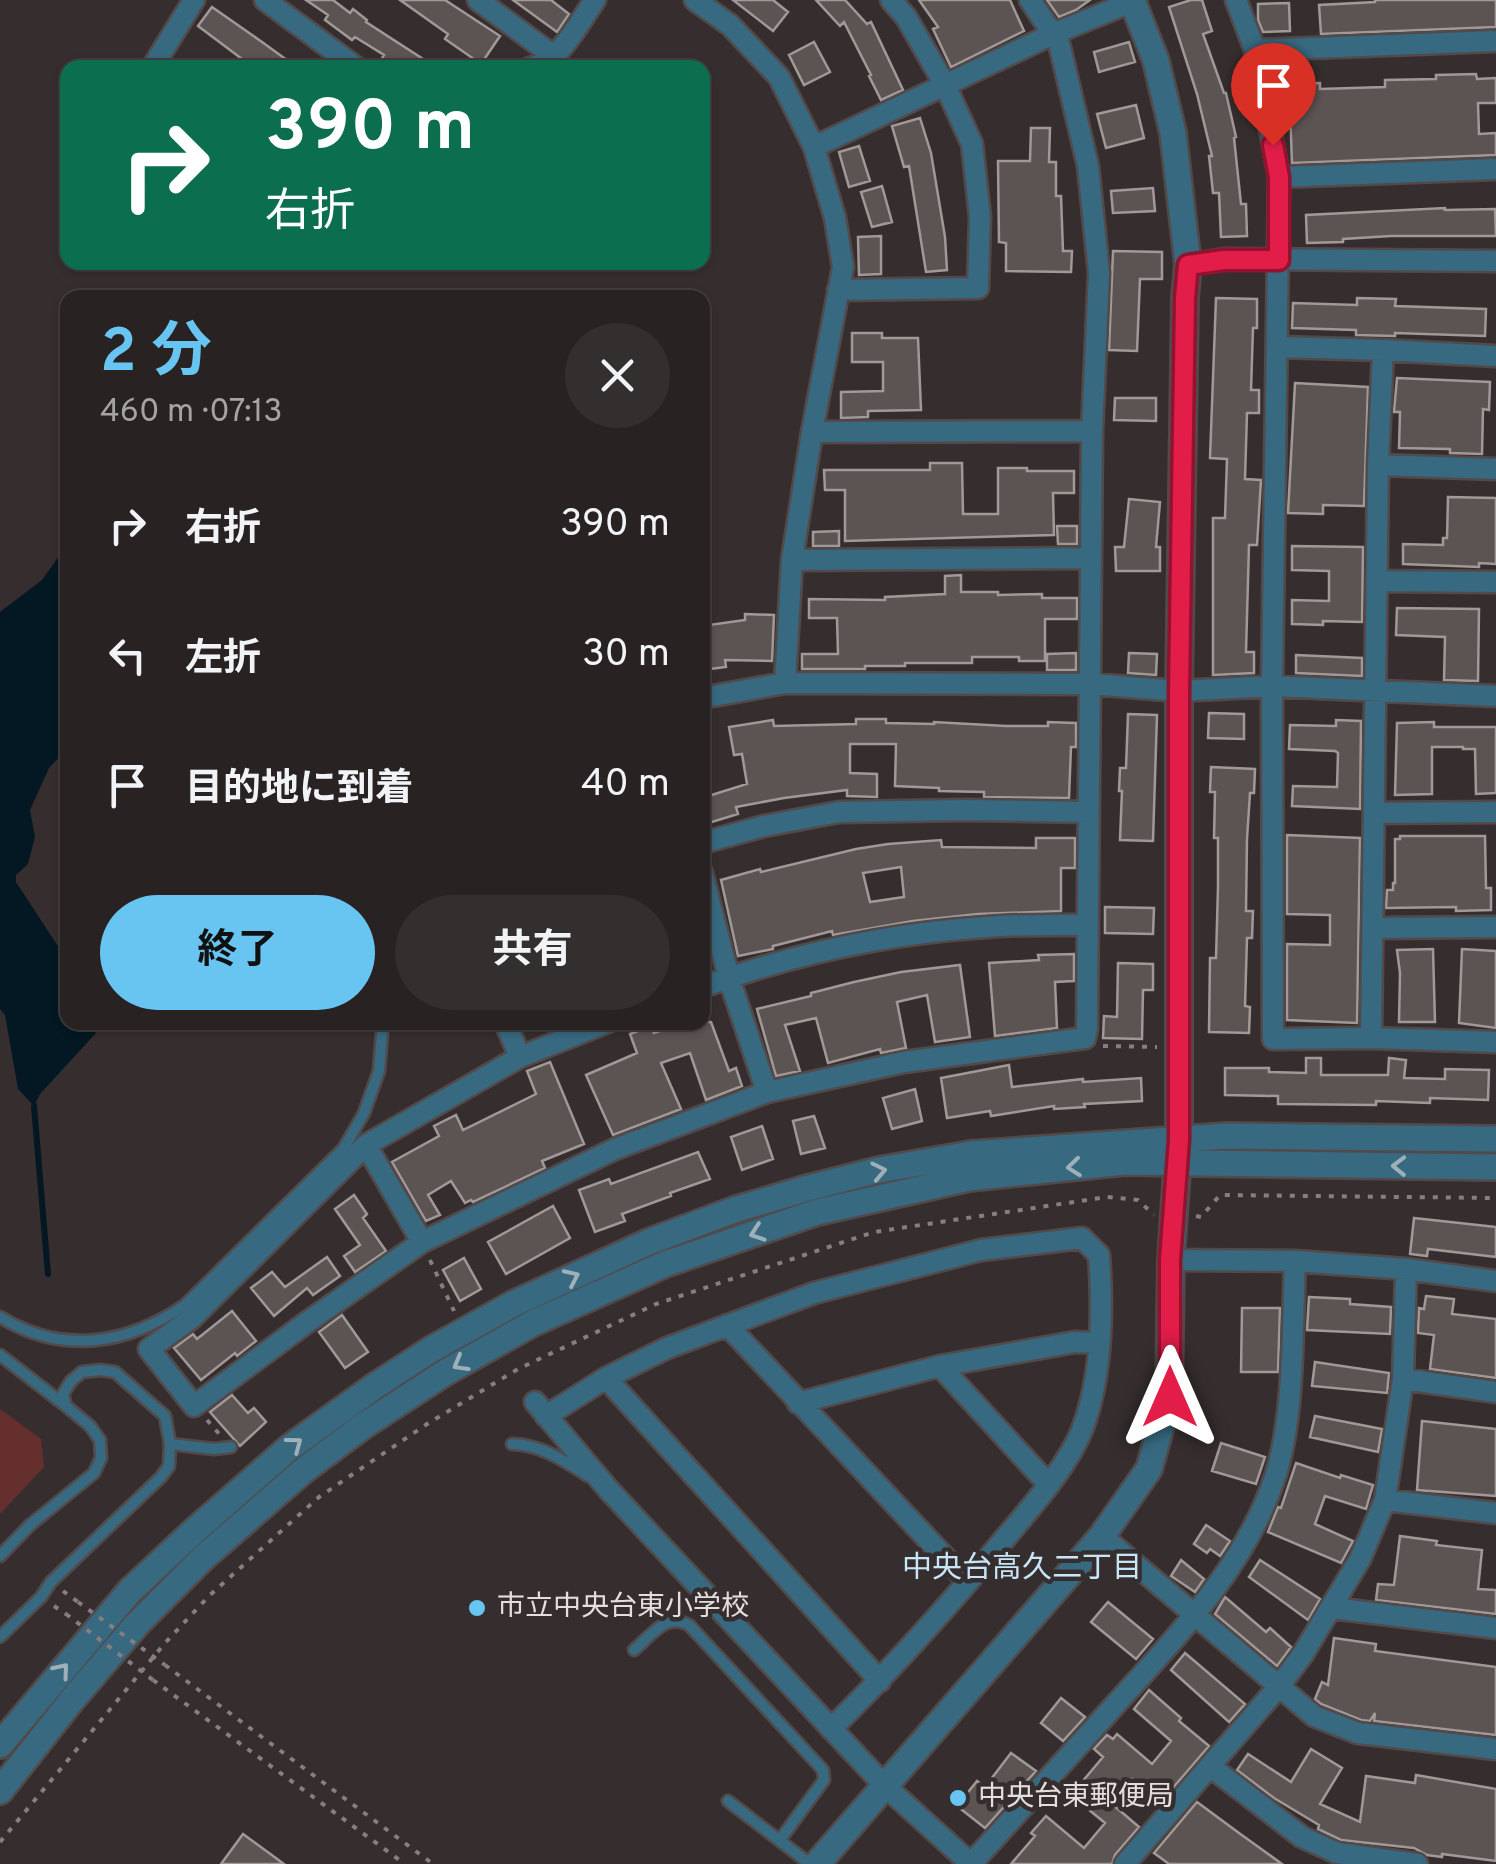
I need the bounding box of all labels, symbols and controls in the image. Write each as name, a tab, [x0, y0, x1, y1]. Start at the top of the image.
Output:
pin	[1231, 43, 1316, 146]
icon: arrive	[1246, 58, 1301, 113]
text: 390 m	[265, 86, 475, 175]
icon: right	[100, 100, 230, 230]
text: 右折	[265, 185, 355, 242]
text: 2 分	[100, 317, 212, 393]
button: close	[565, 323, 670, 428]
text: 460 m · 07:13	[100, 393, 283, 433]
icon: right	[100, 498, 155, 553]
text: 390 m	[560, 501, 670, 550]
text: 右折	[185, 506, 261, 555]
icon: left	[100, 628, 155, 683]
text: 30 m	[582, 631, 670, 680]
text: 左折	[185, 636, 261, 685]
icon: arrive	[100, 758, 155, 813]
text: 40 m	[581, 761, 670, 810]
text: 目的地に到着	[185, 766, 413, 815]
button: 終了	[100, 895, 375, 1010]
button: 共有	[395, 895, 670, 1010]
one-way arrow	[1390, 1155, 1406, 1176]
one-way arrow	[1065, 1156, 1081, 1177]
one-way arrow	[870, 1161, 887, 1182]
one-way arrow	[749, 1221, 766, 1242]
one-way arrow	[562, 1269, 580, 1289]
position arrow	[1118, 1345, 1222, 1449]
one-way arrow	[453, 1352, 471, 1372]
one-way arrow	[284, 1439, 302, 1456]
district label: 中央台高久二丁目	[902, 1551, 1142, 1588]
place label: 市立中央台東小学校	[497, 1590, 749, 1626]
marker: 市立中央台東小学校	[466, 1597, 488, 1619]
one-way arrow	[50, 1663, 68, 1681]
place label: 中央台東郵便局	[978, 1780, 1174, 1816]
marker: 中央台東郵便局	[947, 1787, 969, 1809]

